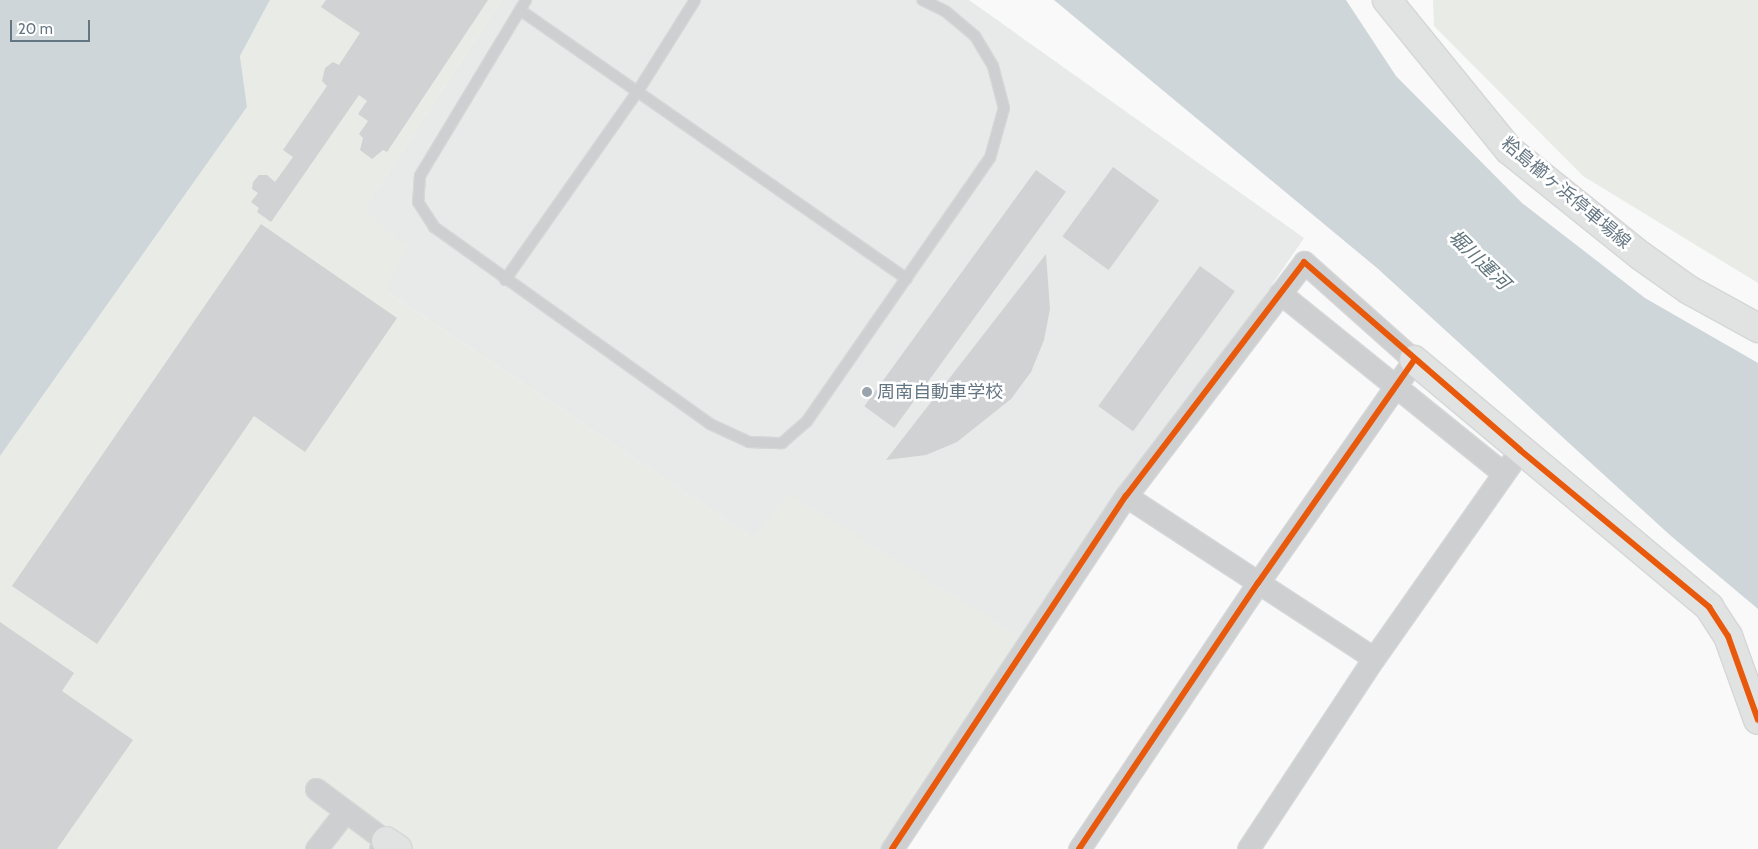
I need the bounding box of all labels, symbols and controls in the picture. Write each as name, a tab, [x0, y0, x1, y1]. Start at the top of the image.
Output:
scale bar	[12, 10, 92, 42]
text: 20 m	[18, 20, 53, 38]
street label: 粭島櫛ヶ浜停車場線	[1497, 133, 1635, 253]
water label: 堀川運河	[1444, 225, 1514, 295]
place label: 周南自動車学校	[877, 381, 1003, 403]
marker: 周南自動車学校	[861, 386, 873, 398]

